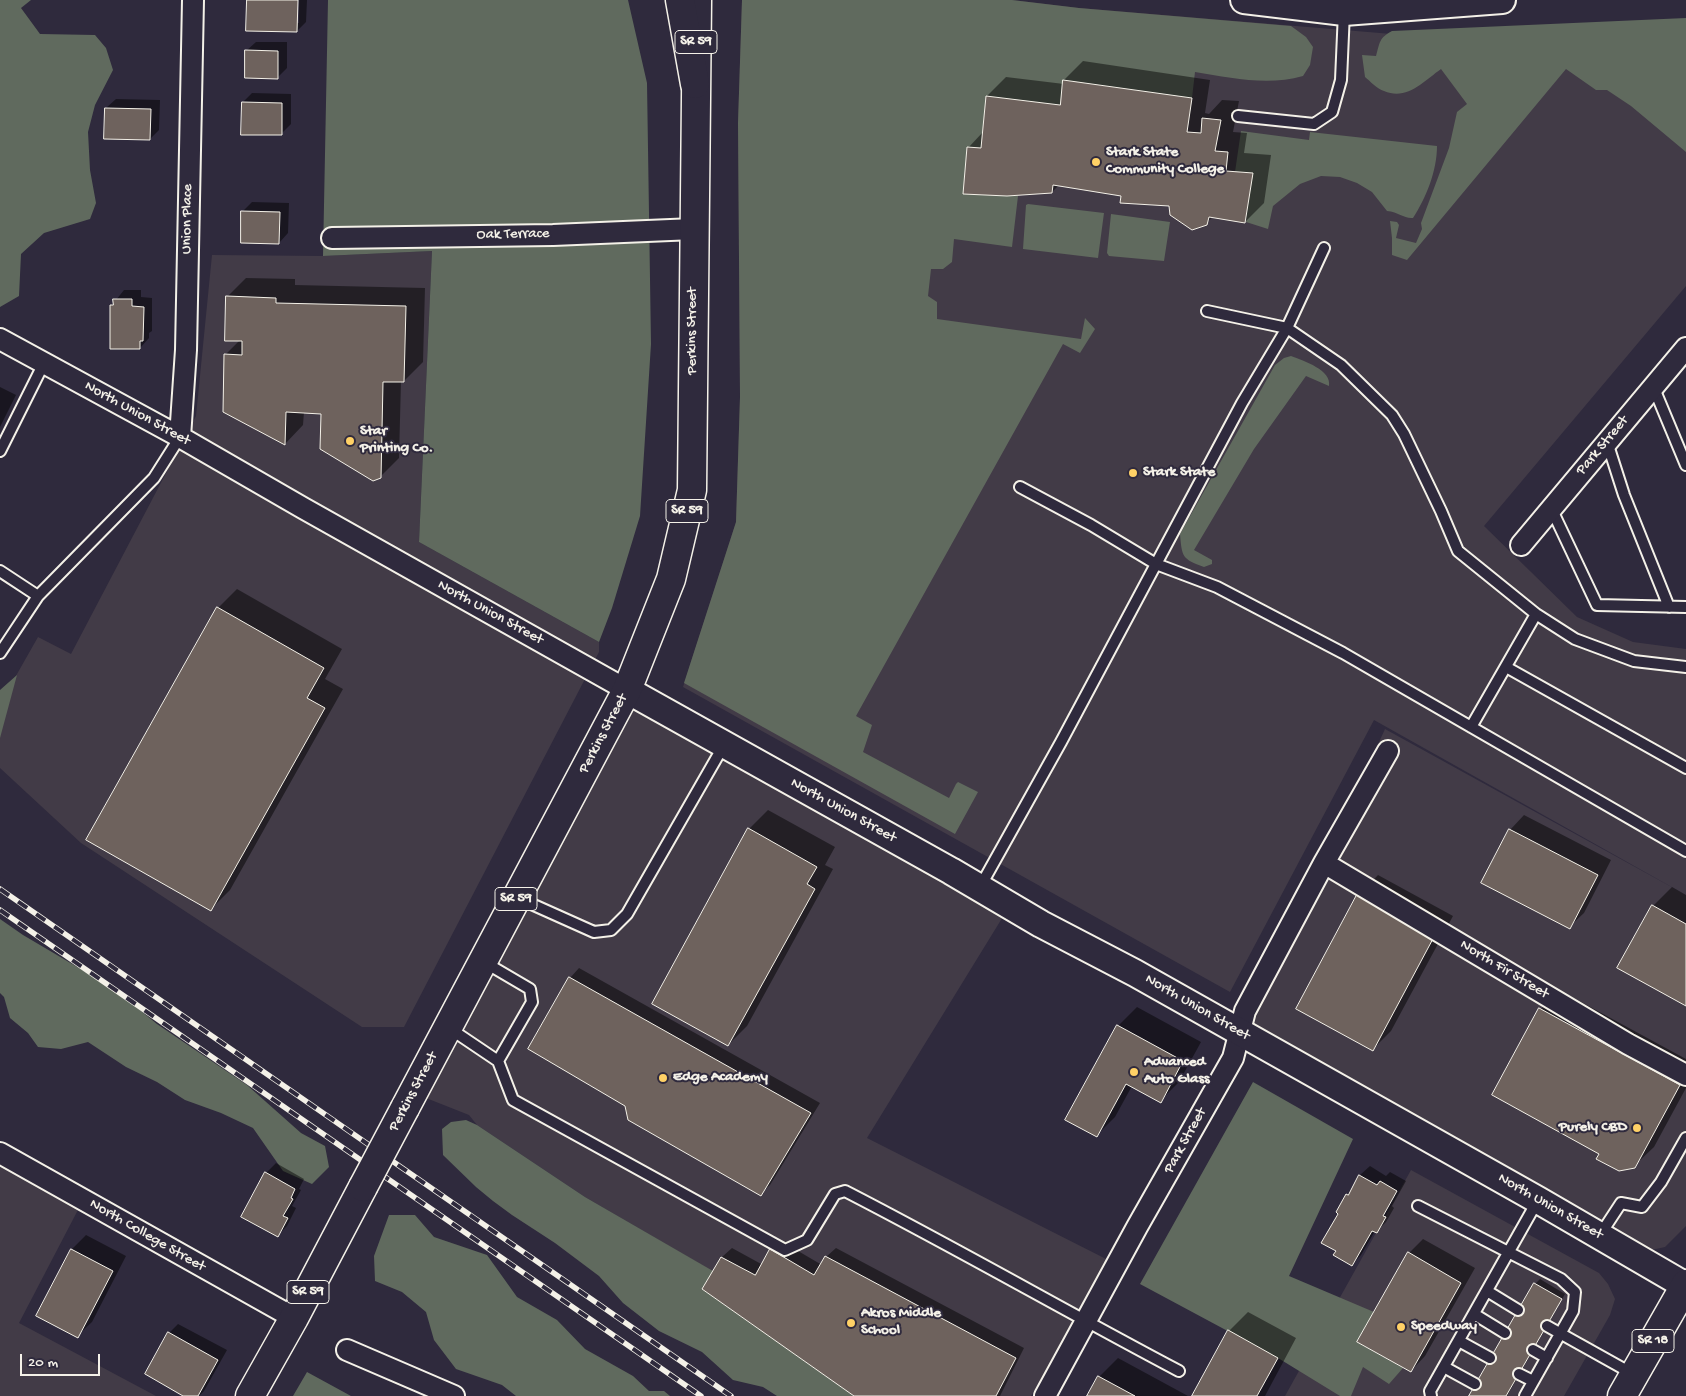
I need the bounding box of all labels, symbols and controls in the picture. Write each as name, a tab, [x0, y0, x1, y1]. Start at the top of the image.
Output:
road number: SR 59	[675, 31, 717, 54]
place label: Stark State Community College	[1106, 144, 1224, 179]
marker: Stark State Community College	[1090, 156, 1102, 168]
street label: Union Place	[178, 184, 198, 254]
street label: Oak Terrace	[476, 225, 550, 245]
street label: Perkins Street	[684, 287, 702, 375]
street label: North Union Street	[81, 377, 193, 451]
street label: Park Street	[1573, 413, 1633, 479]
place label: Star Printing Co.	[360, 423, 433, 458]
marker: Star Printing Co.	[344, 435, 356, 447]
place label: Stark State	[1143, 464, 1215, 482]
marker: Stark State	[1127, 467, 1139, 479]
road number: SR 59	[666, 500, 708, 522]
street label: North Union Street	[434, 576, 546, 650]
street label: Perkins Street	[576, 691, 632, 777]
street label: North Union Street	[787, 774, 899, 848]
road number: SR 59	[495, 888, 537, 911]
street label: North Fir Street	[1456, 936, 1552, 1004]
street label: North Union Street	[1141, 971, 1253, 1045]
street label: Perkins Street	[386, 1049, 442, 1135]
place label: Advanced Auto Glass	[1144, 1054, 1209, 1089]
marker: Advanced Auto Glass	[1128, 1066, 1140, 1078]
place label: Edge Academy	[673, 1069, 768, 1087]
marker: Edge Academy	[657, 1072, 669, 1084]
street label: Park Street	[1161, 1105, 1211, 1177]
place label: Purely CBD	[1559, 1119, 1627, 1137]
marker: Purely CBD	[1631, 1122, 1643, 1134]
street label: North Union Street	[1494, 1170, 1606, 1244]
street label: North College Street	[86, 1196, 208, 1276]
road number: SR 59	[287, 1280, 329, 1304]
place label: Akros Middle School	[861, 1305, 941, 1340]
marker: Akros Middle School	[845, 1317, 857, 1329]
place label: Speedway	[1411, 1318, 1477, 1336]
marker: Speedway	[1395, 1321, 1407, 1333]
road number: SR 18	[1632, 1330, 1674, 1352]
scale bar	[22, 1344, 102, 1376]
text: 20 m	[28, 1354, 58, 1372]

